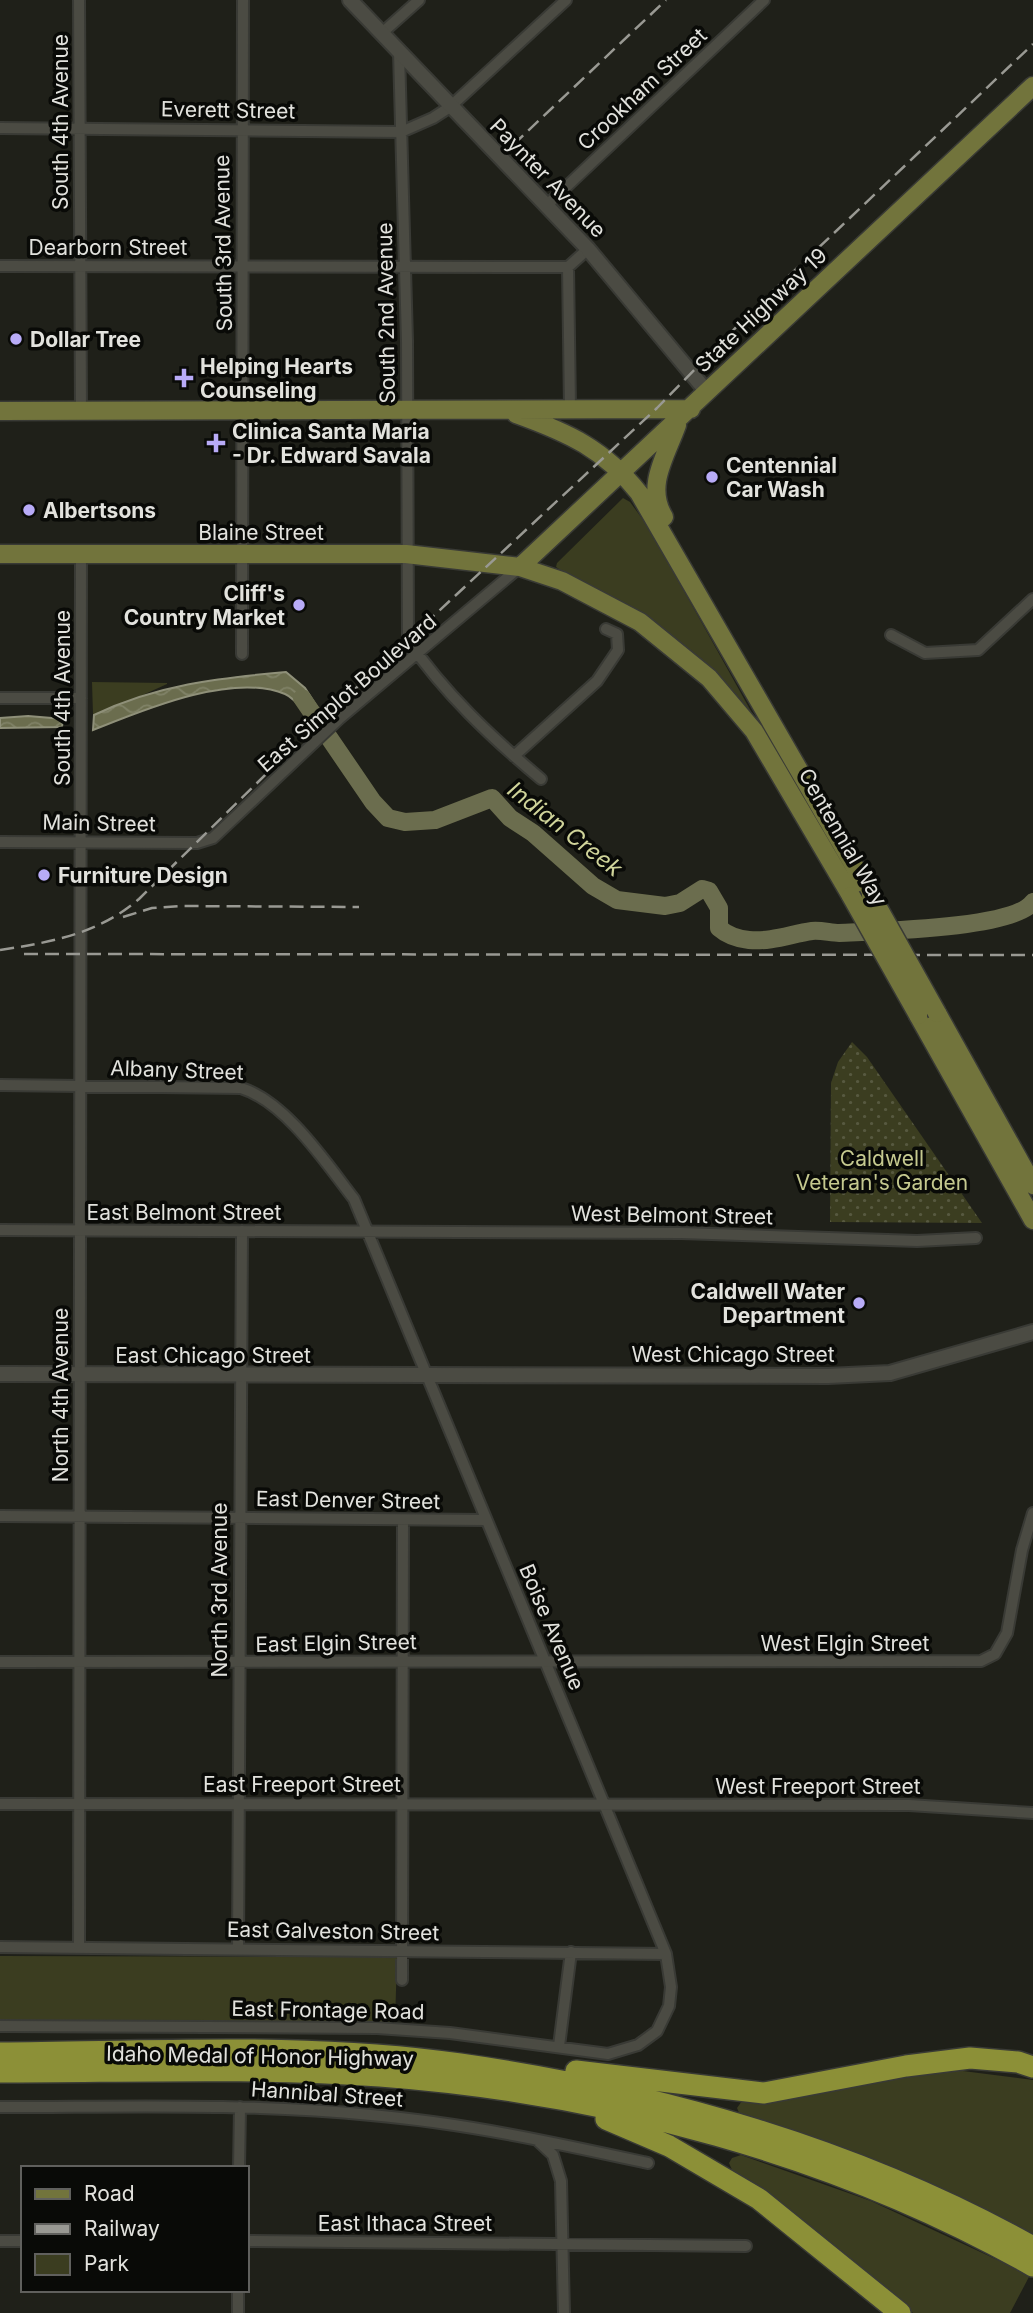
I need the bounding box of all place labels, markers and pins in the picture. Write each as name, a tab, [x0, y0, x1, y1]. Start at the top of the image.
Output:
place label: Dollar Tree	[30, 327, 141, 352]
marker: Dollar Tree	[8, 331, 24, 347]
place label: Helping Hearts Counseling	[200, 354, 353, 403]
marker: Helping Hearts Counseling	[174, 368, 194, 388]
place label: Clinica Santa Maria - Dr. Edward Savala	[232, 419, 431, 468]
marker: Clinica Santa Maria - Dr. Edward Savala	[206, 433, 226, 453]
place label: Centennial Car Wash	[726, 453, 837, 502]
marker: Centennial Car Wash	[704, 469, 720, 485]
place label: Albertsons	[43, 498, 156, 523]
marker: Albertsons	[21, 502, 37, 518]
place label: Cliff's Country Market	[124, 581, 285, 630]
marker: Cliff's Country Market	[291, 597, 307, 613]
place label: Furniture Design	[58, 863, 228, 888]
marker: Furniture Design	[36, 867, 52, 883]
place label: Caldwell Water Department	[691, 1279, 845, 1328]
marker: Caldwell Water Department	[851, 1295, 867, 1311]

